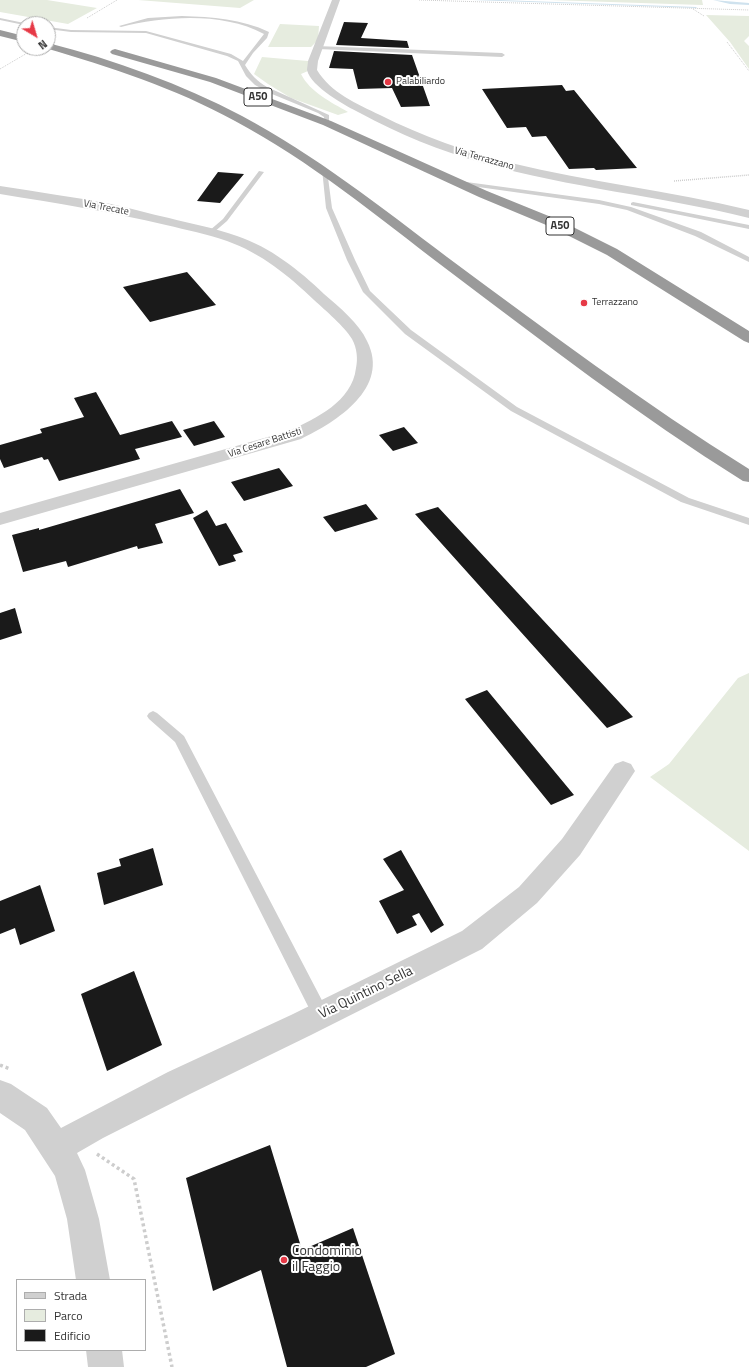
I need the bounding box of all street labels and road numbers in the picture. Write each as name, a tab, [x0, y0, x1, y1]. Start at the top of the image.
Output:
road number: A50	[244, 88, 272, 106]
street label: Via Terrazzano	[453, 145, 515, 173]
street label: Via Trecate	[82, 198, 130, 218]
road number: A50	[546, 217, 574, 235]
street label: Via Cesare Battisti	[227, 425, 303, 461]
street label: Via Quintino Sella	[316, 963, 416, 1023]

